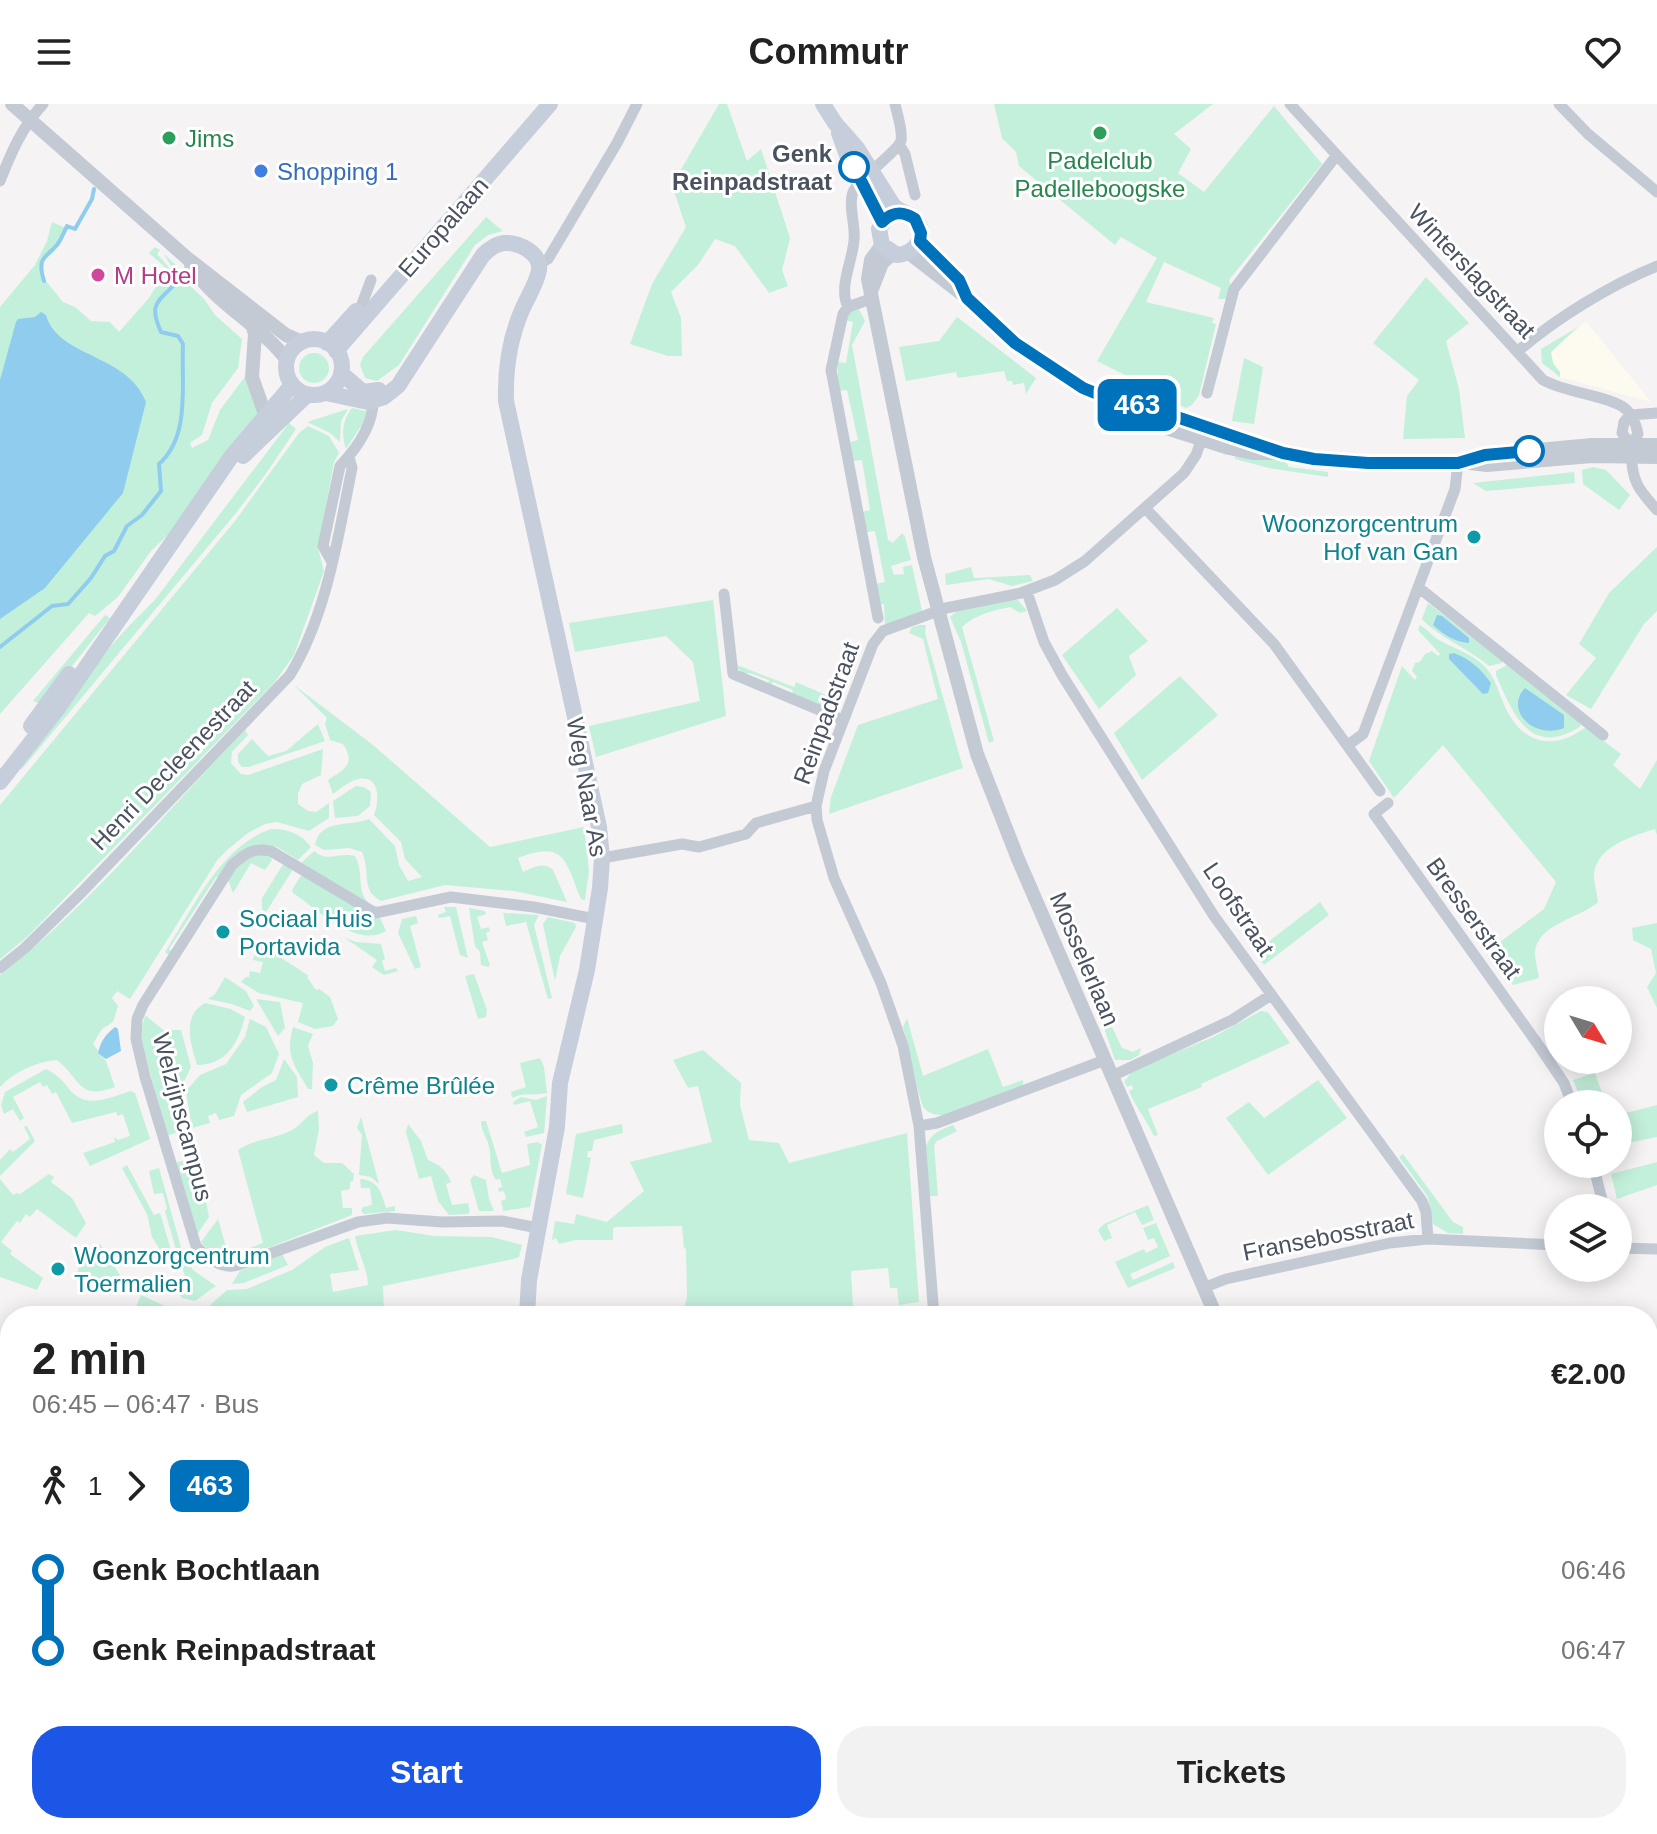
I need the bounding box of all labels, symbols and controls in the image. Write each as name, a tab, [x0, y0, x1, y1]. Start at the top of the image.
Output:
icon: menu	[32, 30, 76, 74]
icon: heart	[1581, 30, 1625, 74]
text: Commutr	[749, 31, 909, 72]
marker: Padelclub Padelleboogske	[1091, 124, 1109, 142]
place label: Jims	[185, 125, 234, 152]
marker: Jims	[160, 129, 178, 147]
place label: Genk Reinpadstraat	[672, 140, 833, 195]
place label: Padelclub Padelleboogske	[1015, 147, 1185, 202]
marker: Genk Reinpadstraat	[839, 152, 869, 182]
place label: Shopping 1	[277, 158, 398, 185]
marker: Shopping 1	[252, 162, 270, 180]
street label: Europalaan	[393, 172, 493, 282]
street label: Winterslagstraat	[1403, 198, 1541, 344]
place label: M Hotel	[114, 262, 197, 289]
marker: M Hotel	[89, 266, 107, 284]
line badge: 463	[1091, 379, 1183, 431]
text: 463	[1114, 389, 1160, 420]
unlabelled marker	[1514, 436, 1544, 466]
place label: Woonzorgcentrum Hof van Gan	[1262, 510, 1458, 565]
marker: Woonzorgcentrum Hof van Gan	[1465, 528, 1483, 546]
street label: Reinpadstraat	[788, 638, 864, 788]
street label: Henri Decleenestraat	[85, 674, 261, 855]
street label: Weg Naar As	[561, 715, 613, 859]
street label: Bresserstraat	[1421, 852, 1527, 984]
street label: Loofstraat	[1198, 857, 1280, 961]
street label: Mosselerlaan	[1045, 888, 1125, 1030]
place label: Sociaal Huis Portavida	[239, 905, 372, 960]
marker: Sociaal Huis Portavida	[214, 923, 232, 941]
north arrow	[1544, 986, 1632, 1074]
map controls	[1544, 986, 1632, 1282]
street label: Welzijnscampus	[148, 1030, 218, 1204]
place label: Crême Brûlée	[347, 1072, 495, 1099]
marker: Crême Brûlée	[322, 1076, 340, 1094]
button: locate	[1544, 1090, 1632, 1178]
button: layers	[1544, 1194, 1632, 1282]
street label: Fransebosstraat	[1240, 1206, 1416, 1266]
place label: Woonzorgcentrum Toermalien	[74, 1242, 270, 1297]
marker: Woonzorgcentrum Toermalien	[49, 1260, 67, 1278]
text: 2 min	[32, 1334, 147, 1383]
text: €2.00	[1551, 1357, 1626, 1390]
text: 06:45 – 06:47 · Bus	[32, 1389, 259, 1419]
icon: walk	[32, 1464, 76, 1508]
icon: forward	[114, 1464, 158, 1508]
text: 463	[186, 1470, 233, 1501]
text: 1	[88, 1471, 102, 1501]
text: Genk Bochtlaan	[92, 1553, 320, 1586]
text: 06:46	[1561, 1555, 1626, 1585]
text: Genk Reinpadstraat	[92, 1633, 375, 1666]
text: 06:47	[1561, 1635, 1626, 1665]
button: Start	[32, 1726, 821, 1818]
button: Tickets	[837, 1726, 1626, 1818]

